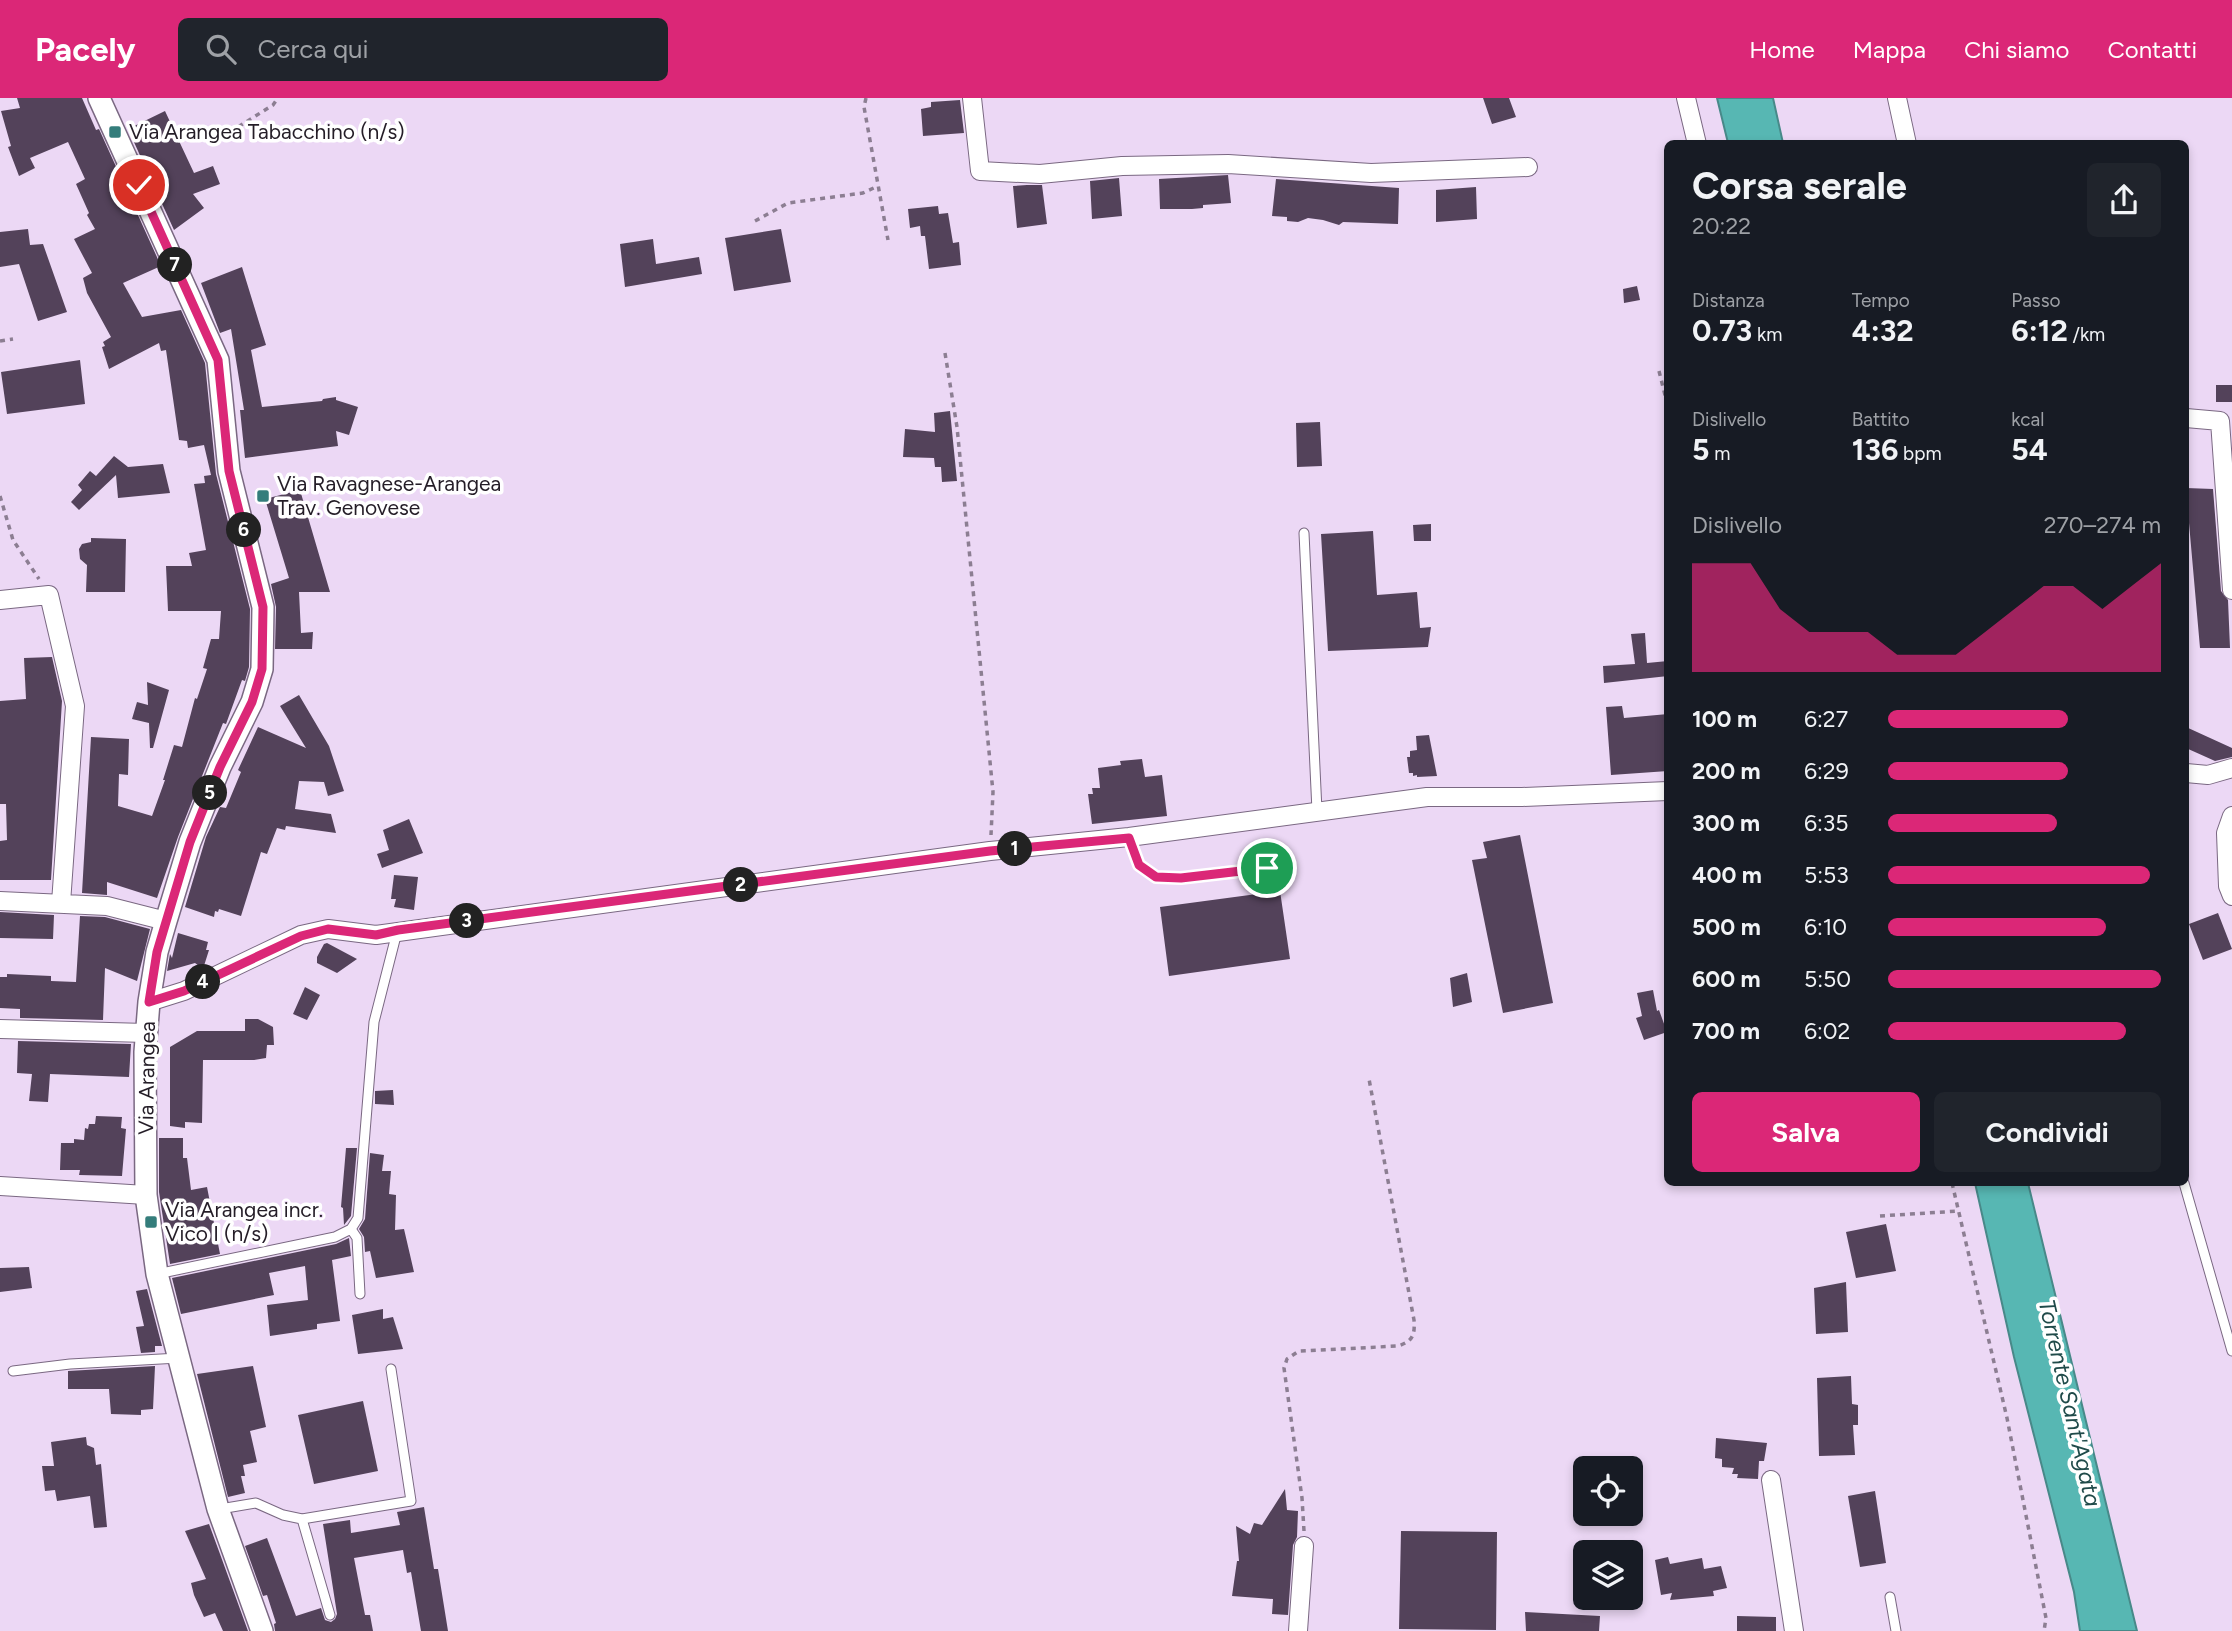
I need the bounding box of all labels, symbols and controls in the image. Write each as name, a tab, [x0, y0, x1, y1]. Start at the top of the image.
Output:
search box	[178, 18, 668, 81]
text: Pacely	[35, 30, 136, 69]
icon: search	[202, 30, 240, 68]
text: Cerca qui	[258, 33, 369, 65]
text: Home	[1749, 35, 1815, 64]
text: Mappa	[1853, 35, 1926, 64]
text: Chi siamo	[1964, 35, 2069, 64]
text: Contatti	[2107, 35, 2197, 64]
place label: Via Arangea Tabacchino (n/s)	[129, 119, 405, 144]
marker: Via Arangea Tabacchino (n/s)	[107, 124, 123, 140]
pin	[109, 155, 169, 215]
text: Corsa serale	[1692, 163, 1907, 209]
button: share	[2087, 163, 2161, 237]
icon: check	[120, 166, 158, 204]
text: 20:22	[1692, 212, 1751, 240]
pin: 7	[158, 248, 192, 282]
text: 7	[169, 253, 180, 276]
text: Distanza	[1692, 289, 1765, 312]
text: Tempo	[1852, 289, 1910, 312]
text: Passo	[2011, 289, 2061, 312]
text: 0.73	[1692, 312, 1752, 349]
text: 4:32	[1852, 312, 1914, 349]
text: 6:12	[2011, 312, 2068, 349]
text: km	[1752, 323, 1782, 346]
text: /km	[2068, 323, 2105, 346]
text: Dislivello	[1692, 408, 1766, 431]
text: Battito	[1852, 408, 1910, 431]
text: kcal	[2011, 408, 2045, 431]
text: 5	[1692, 431, 1709, 468]
text: 136	[1852, 431, 1898, 468]
text: 54	[2011, 431, 2048, 468]
text: m	[1709, 442, 1730, 465]
text: bpm	[1898, 442, 1942, 465]
place label: Via Ravagnese-Arangea Trav. Genovese	[277, 471, 501, 520]
marker: Via Ravagnese-Arangea Trav. Genovese	[255, 488, 271, 504]
text: Dislivello	[1692, 511, 1782, 539]
text: 270–274 m	[2044, 511, 2161, 539]
pin: 6	[226, 512, 262, 548]
text: 6	[238, 518, 249, 541]
text: 100 m	[1692, 705, 1757, 733]
text: 6:27	[1804, 705, 1848, 733]
text: 200 m	[1692, 757, 1761, 785]
text: 6:29	[1804, 757, 1849, 785]
pin: 5	[192, 776, 228, 810]
text: 5	[204, 781, 215, 804]
text: 300 m	[1692, 809, 1760, 837]
text: 6:35	[1804, 809, 1849, 837]
pin: 1	[998, 832, 1032, 866]
text: 1	[1010, 837, 1019, 860]
pin	[1237, 838, 1297, 898]
icon: arrive	[1248, 849, 1286, 887]
text: 400 m	[1692, 861, 1762, 889]
text: 5:53	[1804, 861, 1849, 889]
pin: 2	[724, 868, 758, 902]
text: 2	[735, 873, 746, 896]
pin: 3	[449, 904, 484, 938]
text: 3	[461, 909, 472, 932]
text: 500 m	[1692, 913, 1761, 941]
text: 6:10	[1804, 913, 1847, 941]
pin: 4	[186, 964, 220, 1000]
text: 600 m	[1692, 965, 1761, 993]
text: 5:50	[1804, 965, 1851, 993]
text: 4	[196, 970, 209, 993]
text: 700 m	[1692, 1017, 1760, 1045]
text: 6:02	[1804, 1017, 1850, 1045]
street label: Via Arangea	[133, 1021, 160, 1135]
button: Salva	[1692, 1092, 1920, 1172]
button: Condividi	[1934, 1092, 2161, 1172]
place label: Via Arangea incr. Vico I (n/s)	[165, 1197, 323, 1246]
marker: Via Arangea incr. Vico I (n/s)	[143, 1214, 159, 1230]
water label: Torrente Sant'Agata	[2033, 1297, 2107, 1509]
map controls	[1573, 1456, 1643, 1610]
button: locate	[1573, 1456, 1643, 1526]
button: layers	[1573, 1540, 1643, 1610]

